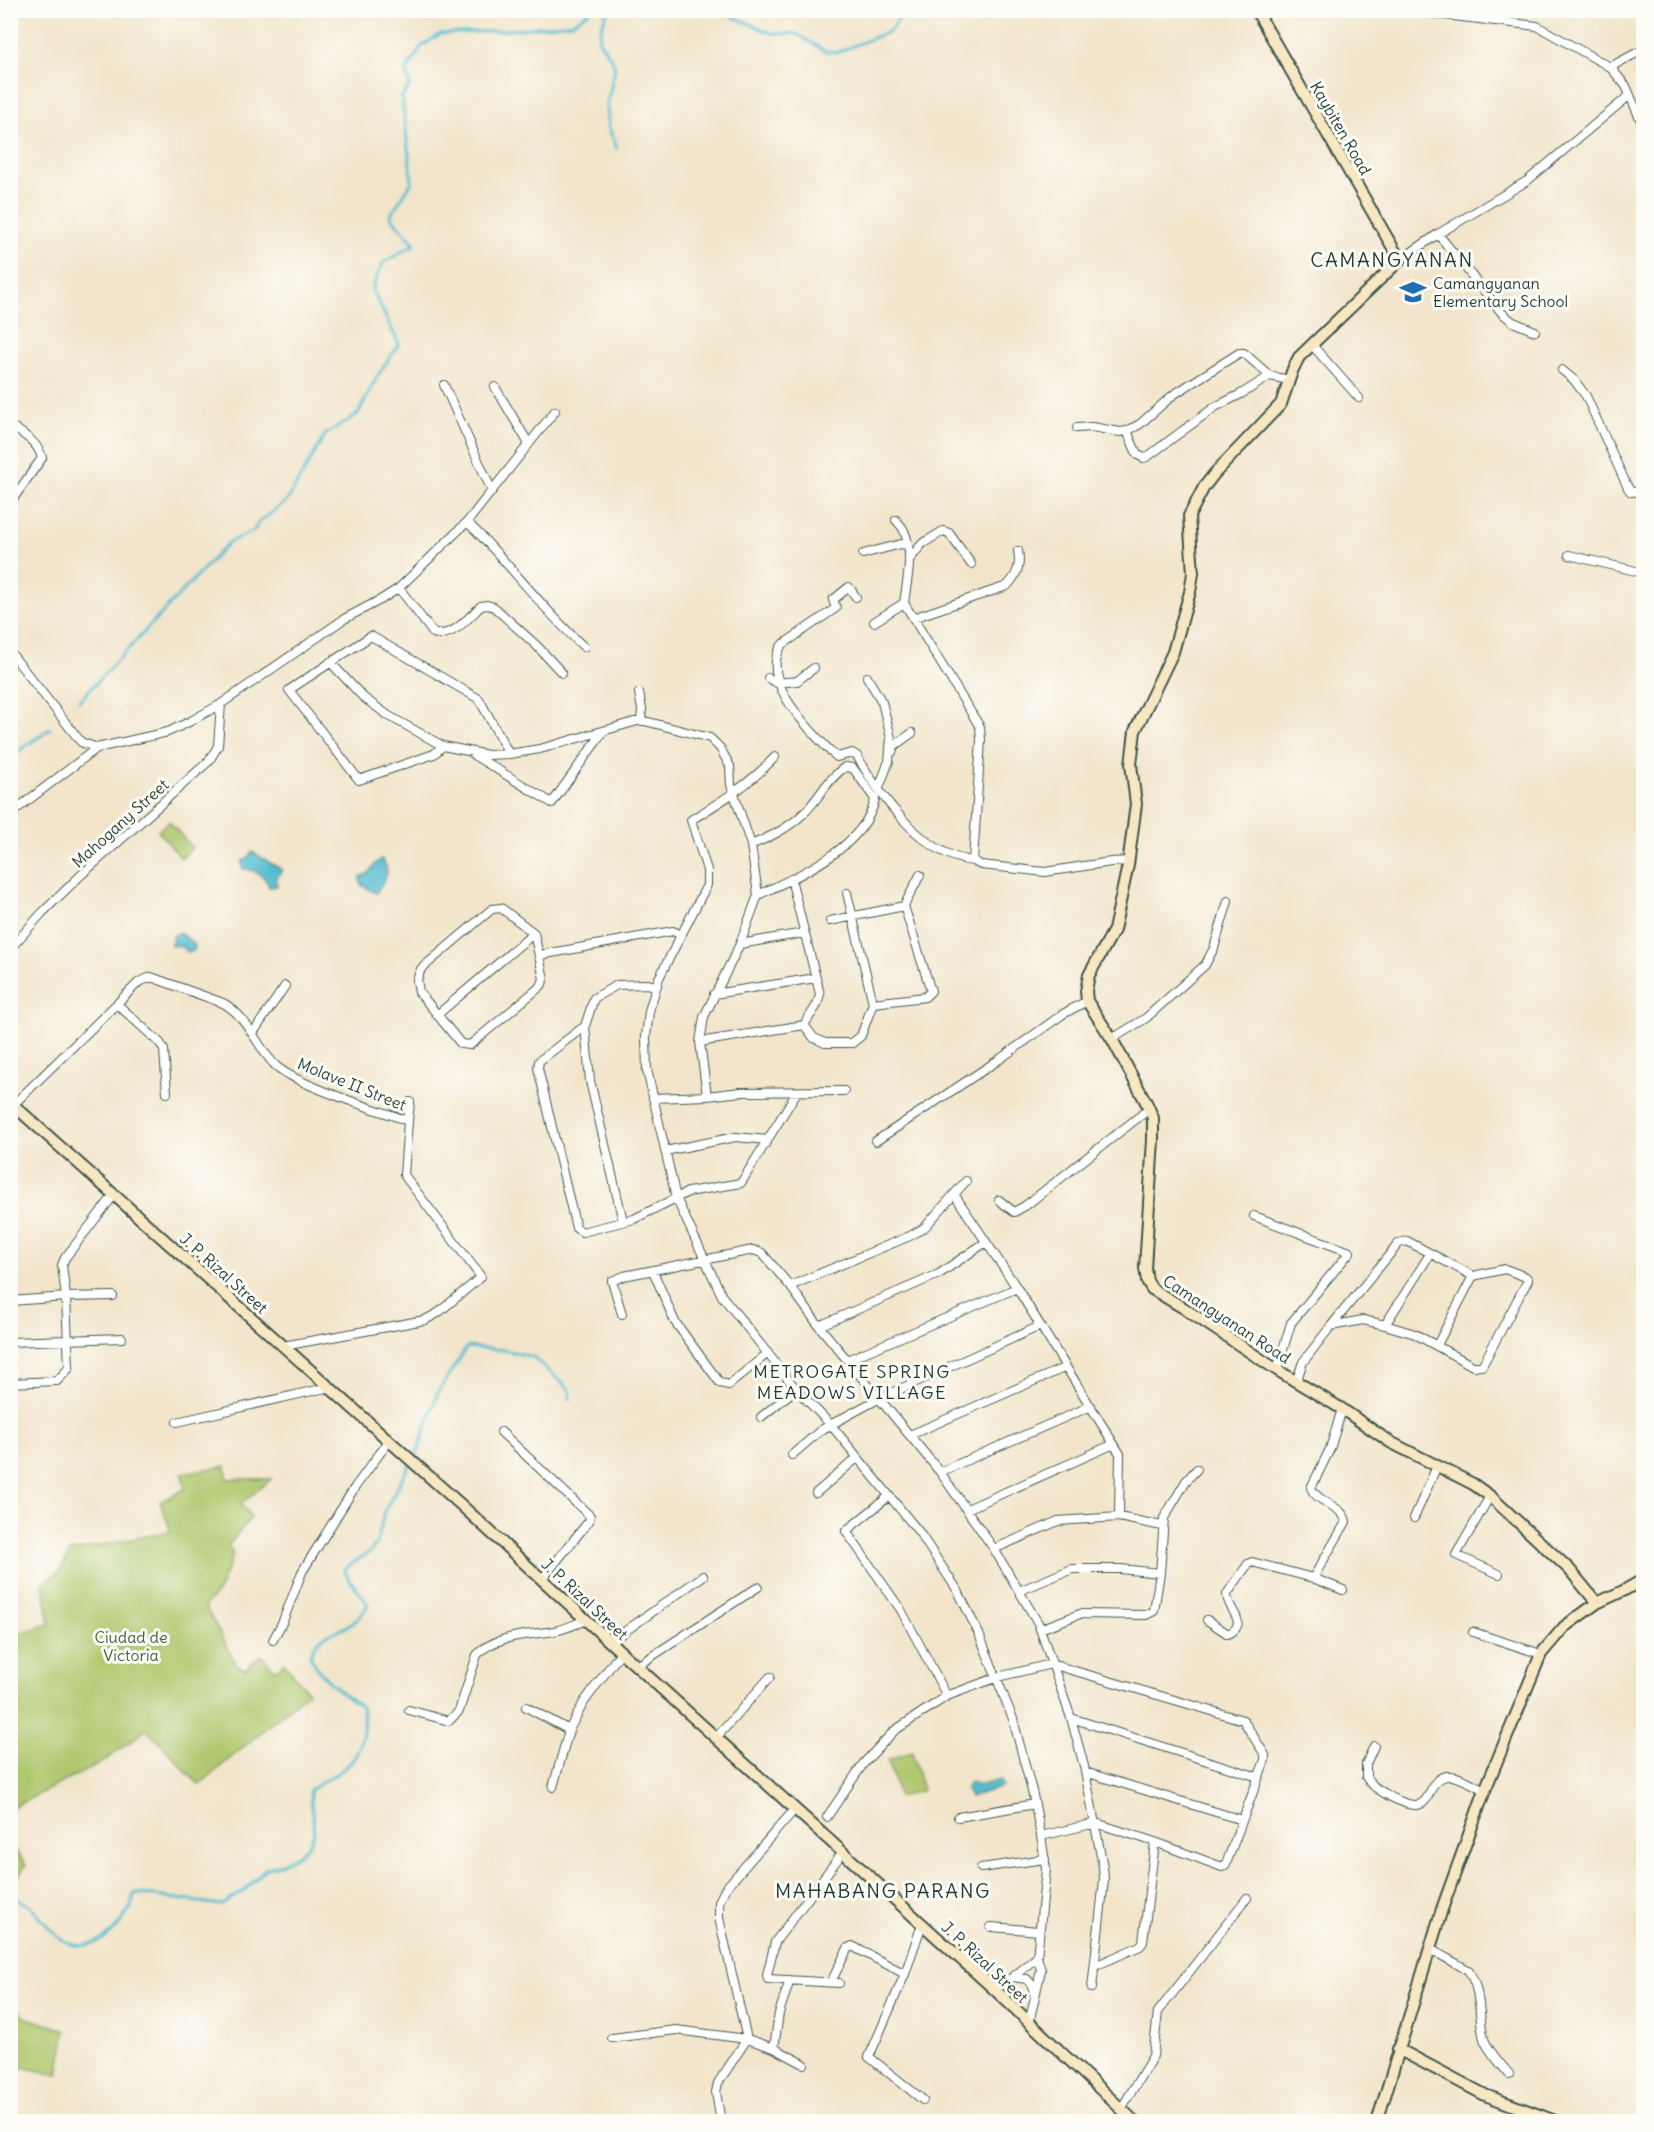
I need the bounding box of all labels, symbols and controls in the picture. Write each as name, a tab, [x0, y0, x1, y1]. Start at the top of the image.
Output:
street label: Kaybiten Road	[1306, 78, 1376, 178]
district label: CAMANGYANAN	[1310, 247, 1474, 272]
place label: Camangyanan Elementary School	[1433, 273, 1568, 311]
school or university icon: Camangyanan Elementary School	[1398, 277, 1428, 307]
street label: Mahogany Street	[68, 774, 173, 872]
street label: Molave II Street	[295, 1053, 410, 1115]
street label: J. P. Rizal Street	[176, 1228, 272, 1318]
street label: Camangyanan Road	[1159, 1270, 1295, 1368]
district label: METROGATE SPRING MEADOWS VILLAGE	[753, 1360, 951, 1404]
street label: J. P. Rizal Street	[538, 1554, 633, 1645]
park label: Ciudad de Victoria	[94, 1627, 168, 1665]
district label: MAHABANG PARANG	[775, 1878, 991, 1903]
street label: J. P. Rizal Street	[938, 1917, 1033, 2008]

